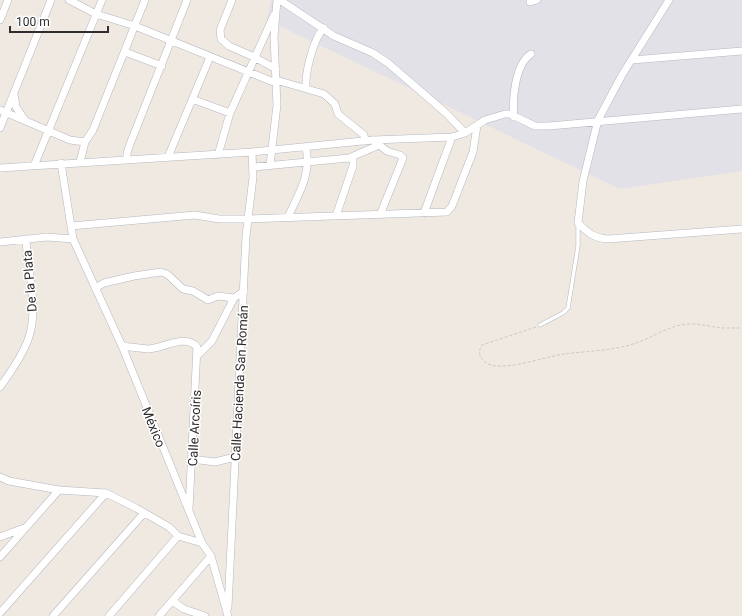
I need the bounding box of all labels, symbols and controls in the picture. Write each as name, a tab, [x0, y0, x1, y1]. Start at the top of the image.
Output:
scale bar	[10, 8, 108, 34]
text: 100 m	[16, 15, 50, 29]
street label: De la Plata	[19, 249, 40, 312]
street label: Calle Hacienda San Román	[228, 305, 251, 461]
street label: Calle Arcoíris	[185, 389, 204, 467]
street label: México	[139, 405, 168, 450]

